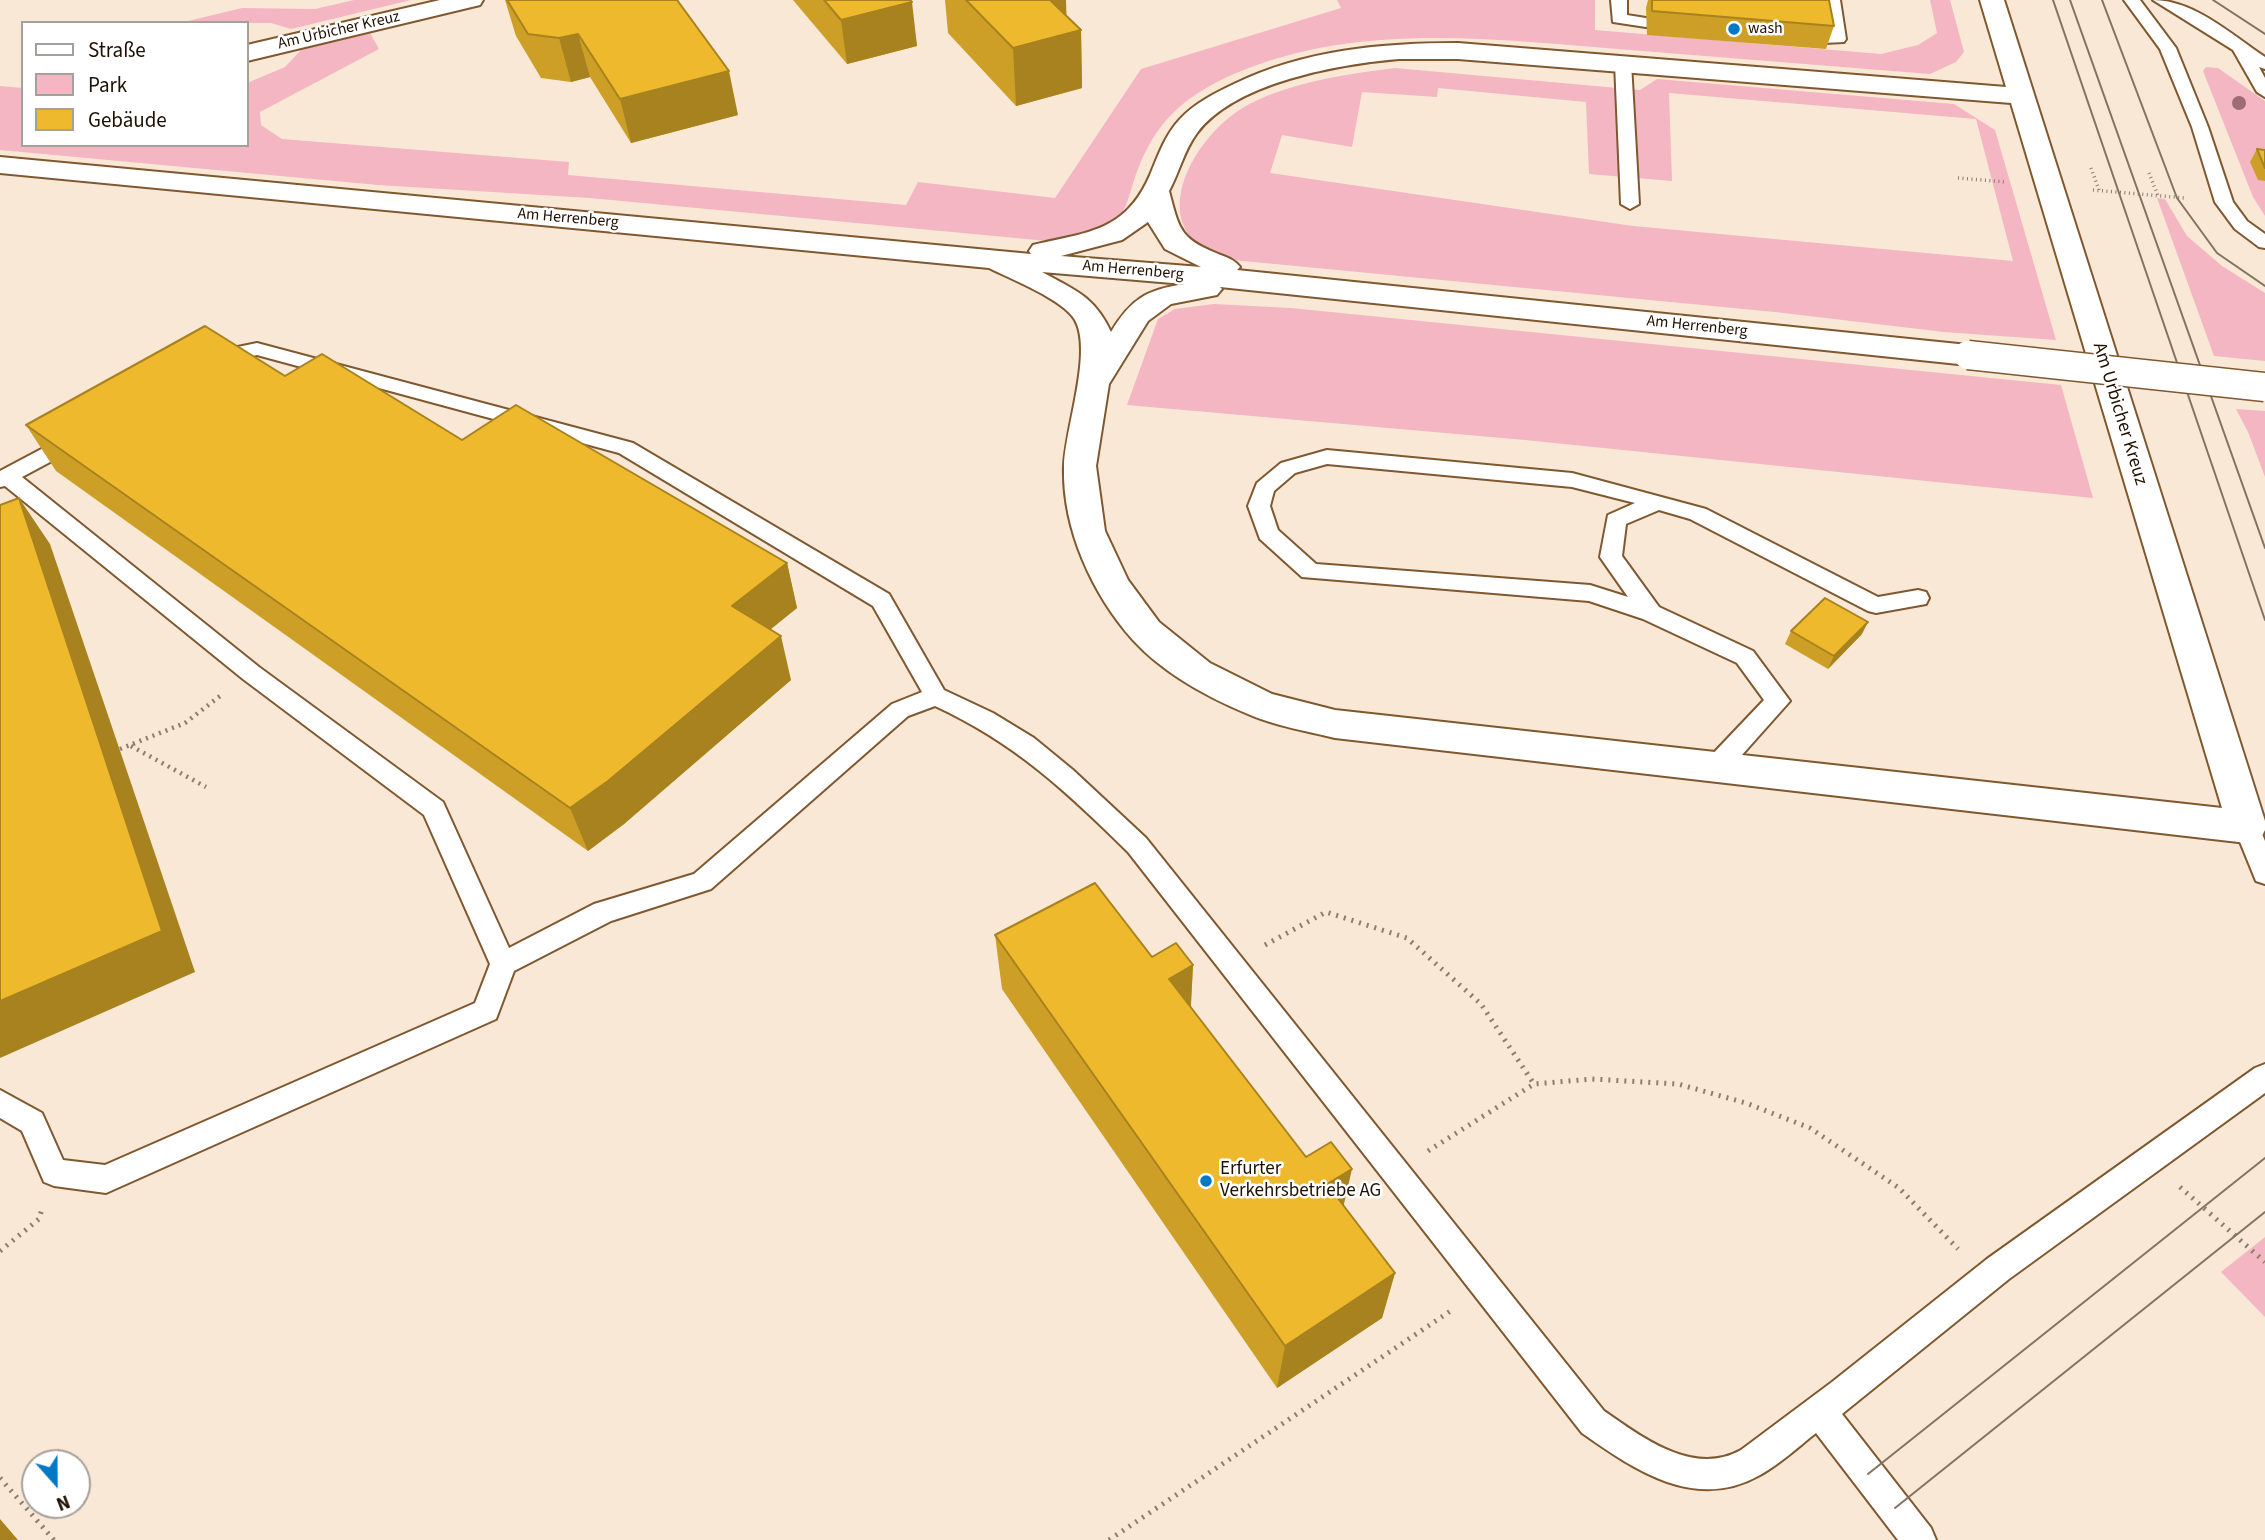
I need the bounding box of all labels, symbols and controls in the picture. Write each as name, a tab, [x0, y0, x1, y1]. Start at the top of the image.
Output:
street label: Am Urbicher Kreuz	[276, 8, 402, 54]
place label: wash	[1748, 19, 1783, 39]
legend	[21, 21, 248, 147]
marker: wash	[1726, 21, 1742, 37]
text: Straße	[88, 35, 146, 65]
text: Park	[88, 70, 127, 100]
text: Gebäude	[88, 105, 167, 135]
street label: Am Herrenberg	[517, 205, 619, 233]
street label: Am Herrenberg	[1082, 257, 1184, 285]
street label: Am Herrenberg	[1646, 312, 1748, 342]
street label: Am Urbicher Kreuz	[2086, 340, 2152, 488]
place label: Erfurter Verkehrsbetriebe AG	[1220, 1159, 1381, 1203]
marker: Erfurter Verkehrsbetriebe AG	[1198, 1173, 1214, 1189]
north arrow	[21, 1449, 91, 1519]
text: N	[52, 1487, 74, 1517]

